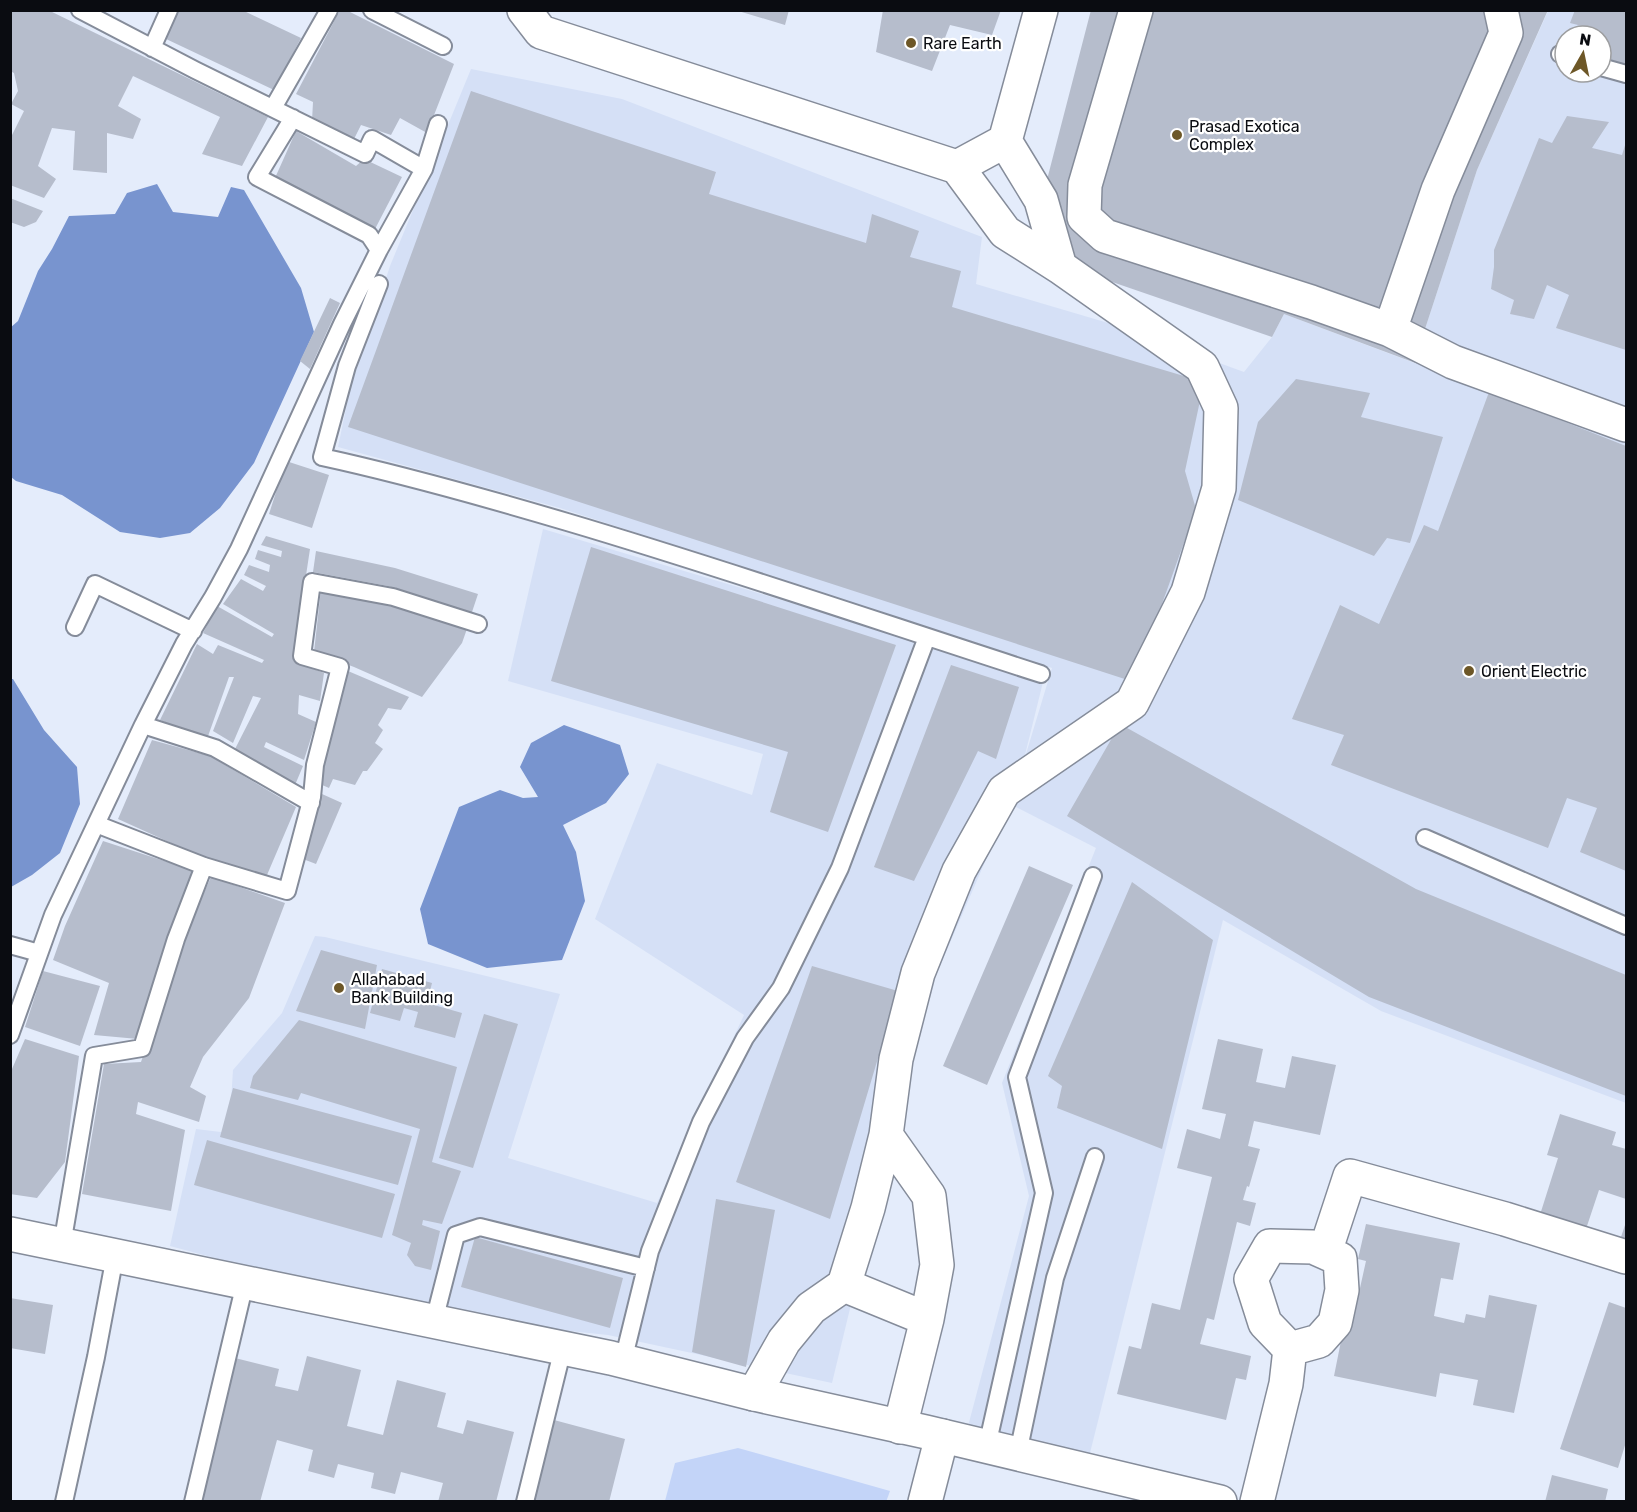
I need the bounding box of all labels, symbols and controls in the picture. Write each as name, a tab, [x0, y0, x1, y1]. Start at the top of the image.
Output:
north arrow	[1553, 24, 1613, 84]
text: N	[1578, 29, 1592, 50]
place label: Rare Earth	[923, 34, 1002, 53]
marker: Rare Earth	[904, 36, 918, 50]
place label: Prasad Exotica Complex	[1189, 117, 1299, 154]
marker: Prasad Exotica Complex	[1170, 128, 1184, 142]
place label: Orient Electric	[1481, 662, 1587, 681]
marker: Orient Electric	[1462, 664, 1476, 678]
place label: Allahabad Bank Building	[351, 970, 453, 1007]
marker: Allahabad Bank Building	[332, 981, 346, 995]

